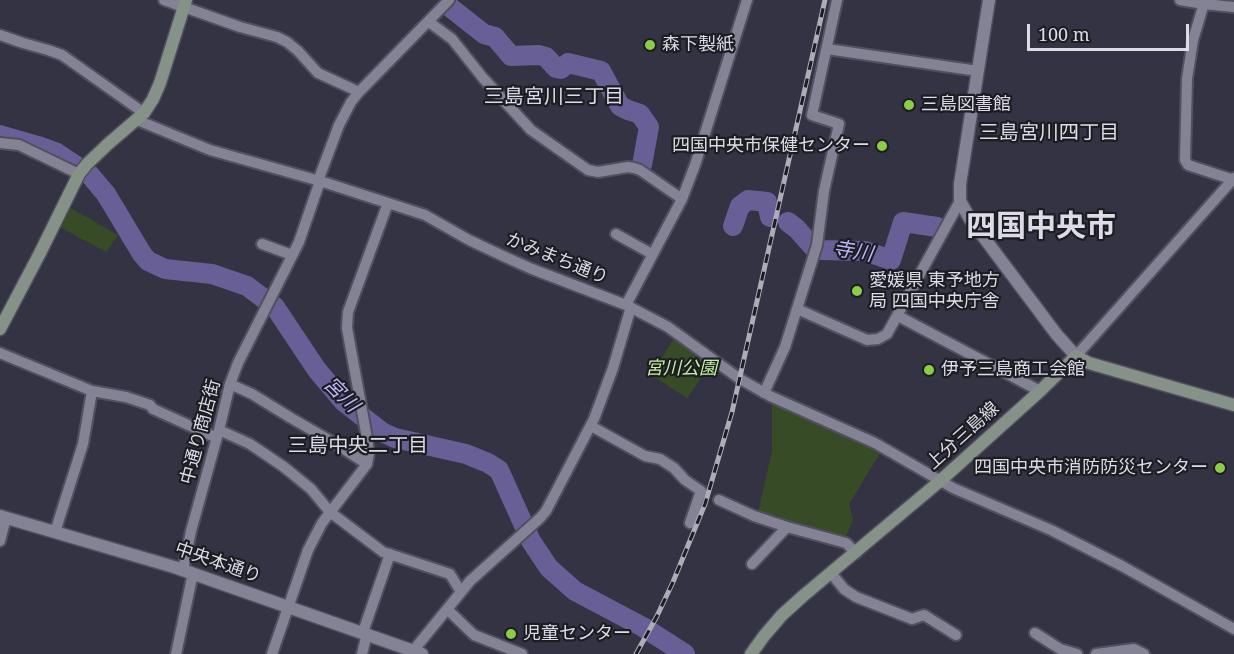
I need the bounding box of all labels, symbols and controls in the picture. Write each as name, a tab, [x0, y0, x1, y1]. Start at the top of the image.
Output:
scale bar	[1030, 12, 1192, 50]
text: 100 m	[1038, 22, 1090, 46]
place label: 森下製紙	[662, 34, 734, 56]
marker: 森下製紙	[643, 38, 657, 52]
district label: 三島宮川三丁目	[484, 85, 624, 109]
place label: 三島図書館	[921, 94, 1011, 116]
marker: 三島図書館	[902, 98, 916, 112]
district label: 三島宮川四丁目	[979, 121, 1119, 145]
place label: 四国中央市保健センター	[672, 135, 870, 157]
marker: 四国中央市保健センター	[875, 139, 889, 153]
district label: 四国中央市	[966, 209, 1116, 245]
street label: かみまち通り	[503, 229, 611, 289]
water label: 寺川	[831, 237, 875, 267]
place label: 愛媛県 東予地方 局 四国中央庁舎	[869, 270, 1000, 312]
marker: 愛媛県 東予地方 局 四国中央庁舎	[850, 284, 864, 298]
park label: 宮川公園	[645, 358, 717, 380]
place label: 伊予三島商工会館	[941, 359, 1085, 381]
marker: 伊予三島商工会館	[922, 363, 936, 377]
water label: 宮川	[318, 372, 364, 418]
street label: 中通り商店街	[177, 377, 225, 487]
street label: 上分三島線	[922, 398, 1004, 474]
district label: 三島中央二丁目	[288, 434, 428, 458]
place label: 四国中央市消防防災センター	[974, 457, 1208, 479]
marker: 四国中央市消防防災センター	[1213, 461, 1227, 475]
street label: 中央本通り	[172, 538, 264, 588]
place label: 児童センター	[523, 623, 631, 645]
marker: 児童センター	[504, 627, 518, 641]

